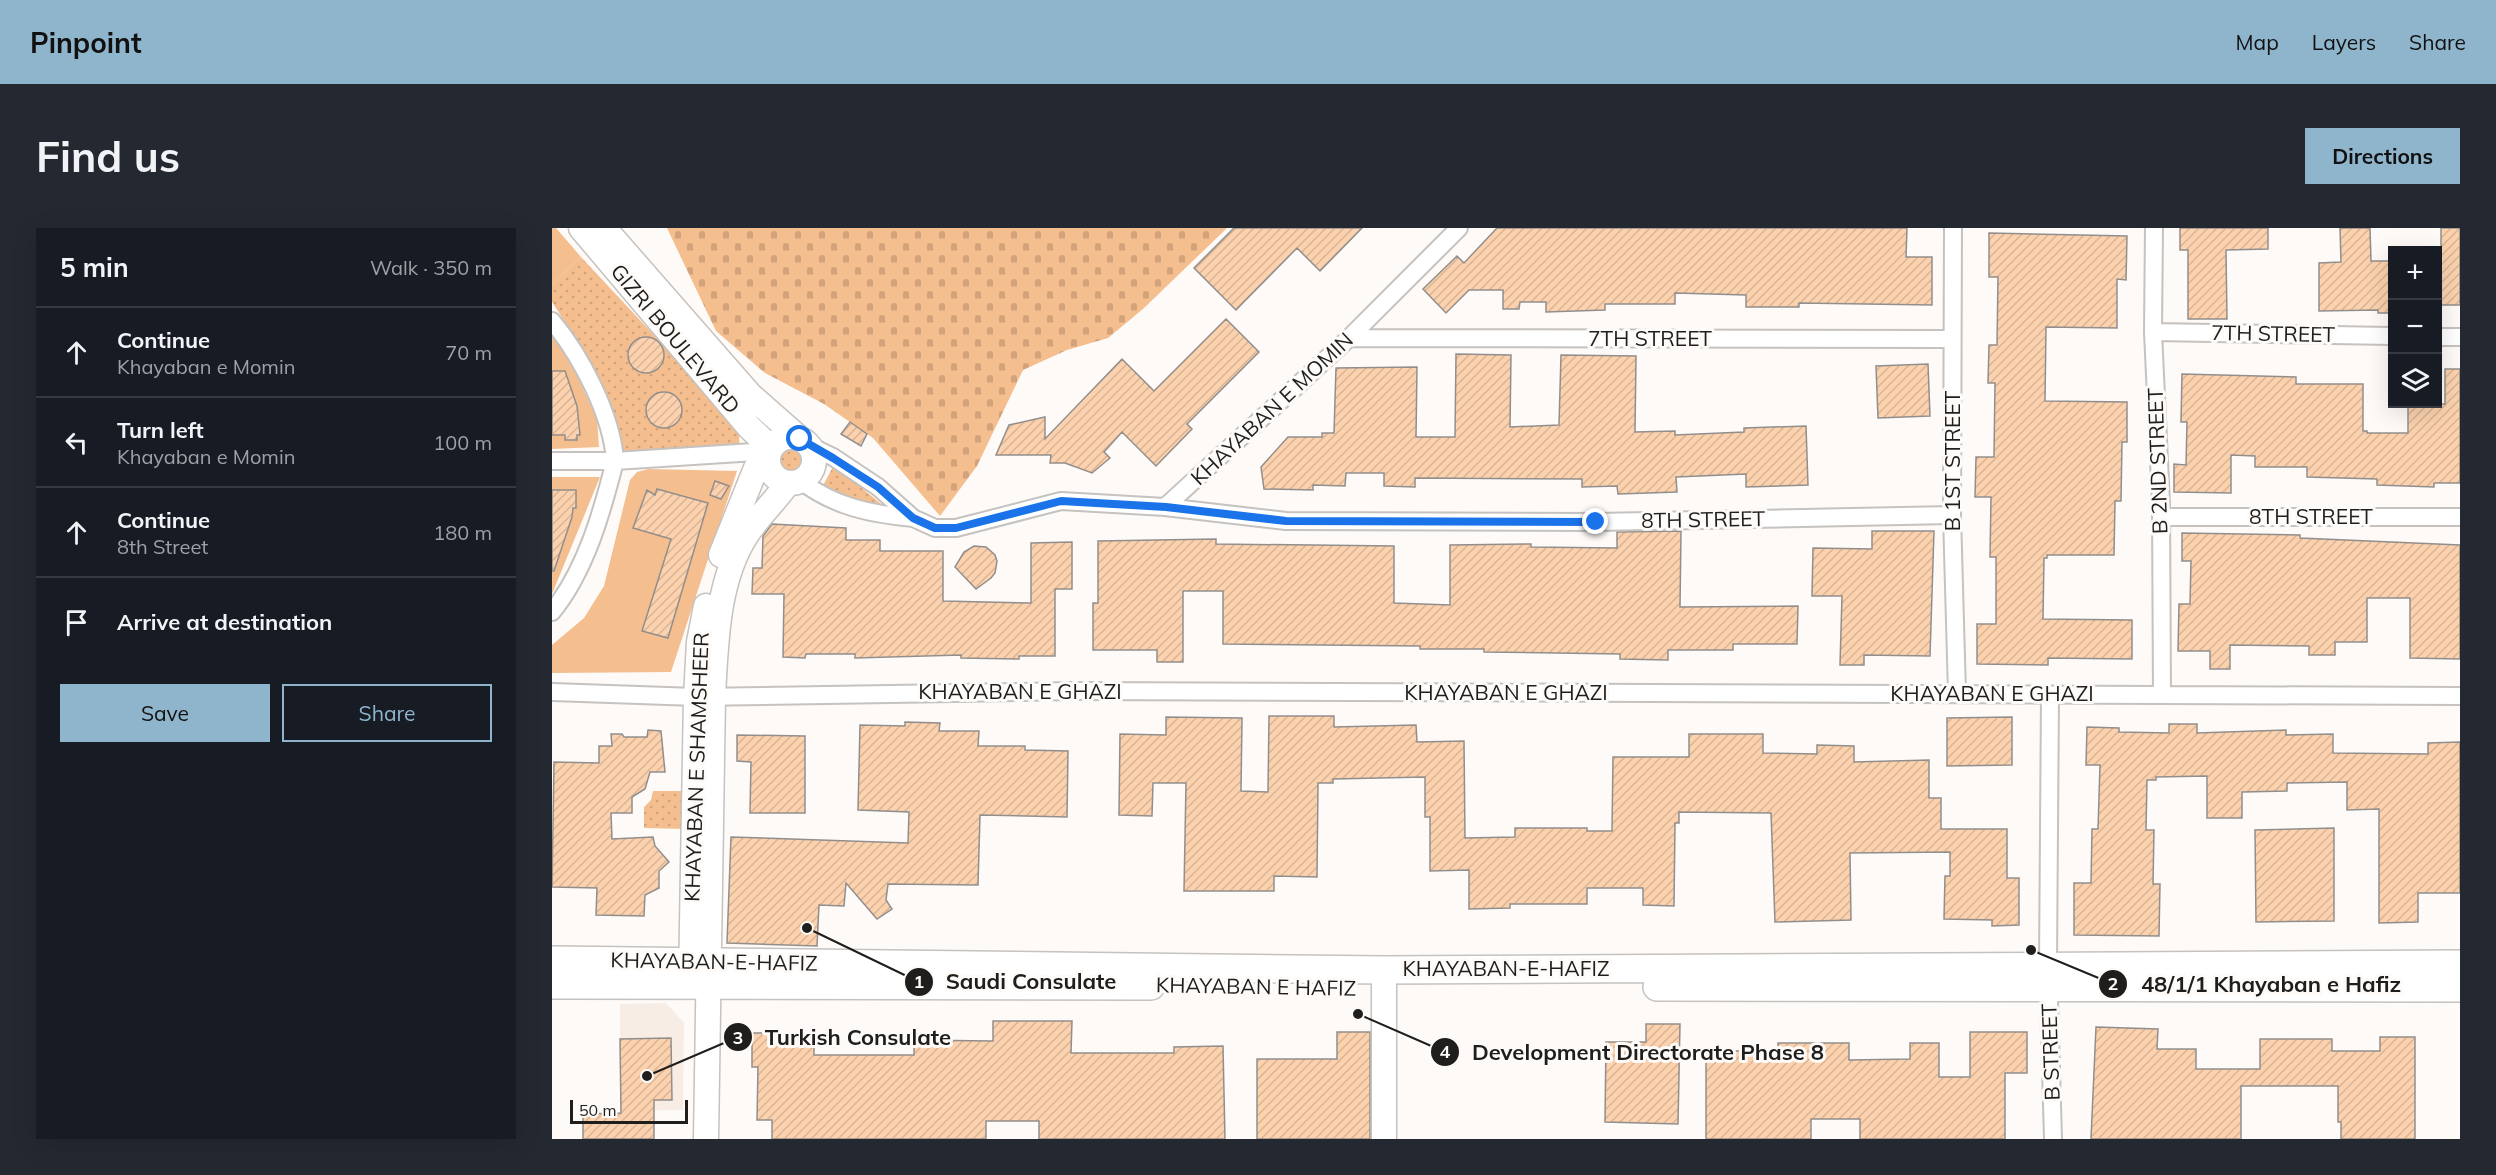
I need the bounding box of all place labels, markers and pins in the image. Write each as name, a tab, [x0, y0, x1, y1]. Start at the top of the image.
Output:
callout: Saudi Consulate	[904, 962, 1129, 1002]
callout: 48/1/1 Khayaban e Hafiz	[2098, 964, 2413, 1004]
callout: Turkish Consulate	[723, 1017, 963, 1057]
callout: Development Directorate Phase 8	[1430, 1032, 1836, 1072]

